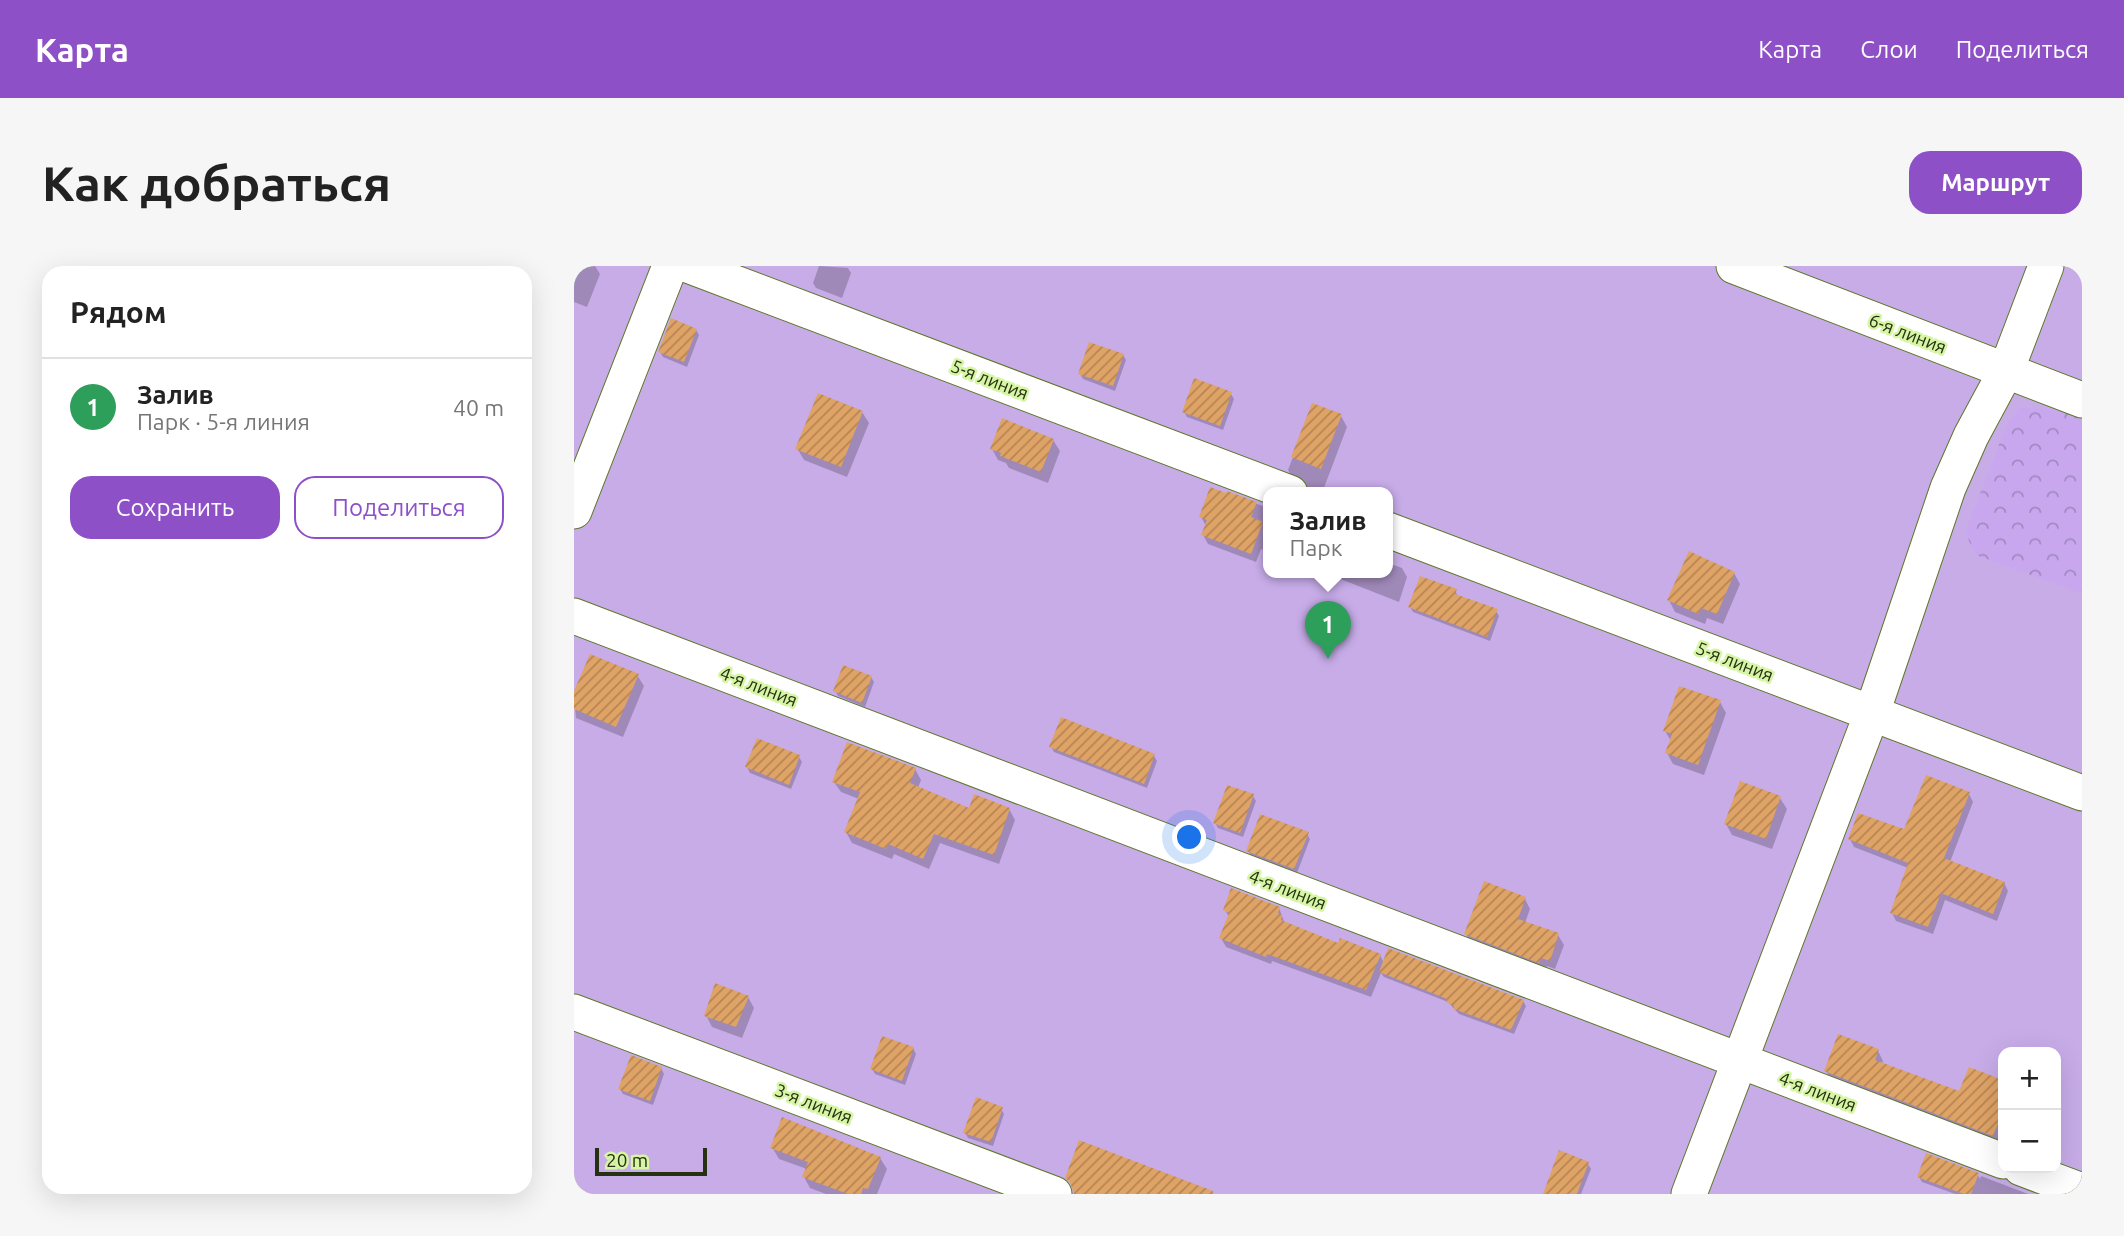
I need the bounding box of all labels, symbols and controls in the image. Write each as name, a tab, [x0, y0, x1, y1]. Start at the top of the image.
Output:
text: Карта	[35, 31, 129, 68]
text: Карта	[1758, 36, 1822, 63]
text: Слои	[1860, 36, 1918, 63]
text: Поделиться	[1956, 36, 2089, 63]
button: Маршрут	[1909, 151, 2082, 214]
text: Как добраться	[42, 155, 391, 210]
text: Рядом	[70, 295, 166, 329]
street label: 6-я линия	[1867, 309, 1949, 357]
street label: 5-я линия	[949, 355, 1031, 403]
text: Залив	[137, 380, 214, 409]
text: 1	[87, 395, 99, 420]
text: 40 m	[453, 395, 504, 420]
text: Парк · 5-я линия	[137, 409, 310, 434]
button: Сохранить	[70, 476, 280, 539]
button: Поделиться	[294, 476, 504, 539]
popup	[1263, 487, 1393, 578]
text: Залив	[1290, 506, 1366, 535]
text: Парк	[1290, 535, 1343, 560]
pin: 1	[1305, 601, 1351, 659]
street label: 5-я линия	[1694, 637, 1776, 685]
street label: 4-я линия	[718, 662, 800, 710]
your location	[1172, 820, 1206, 854]
street label: 4-я линия	[1247, 865, 1329, 913]
map controls	[1998, 1047, 2061, 1173]
button: +	[1998, 1047, 2061, 1110]
street label: 4-я линия	[1777, 1067, 1859, 1115]
street label: 3-я линия	[773, 1079, 855, 1127]
button: −	[1998, 1110, 2061, 1173]
scale bar	[595, 1145, 707, 1177]
text: 20 m	[606, 1149, 648, 1171]

